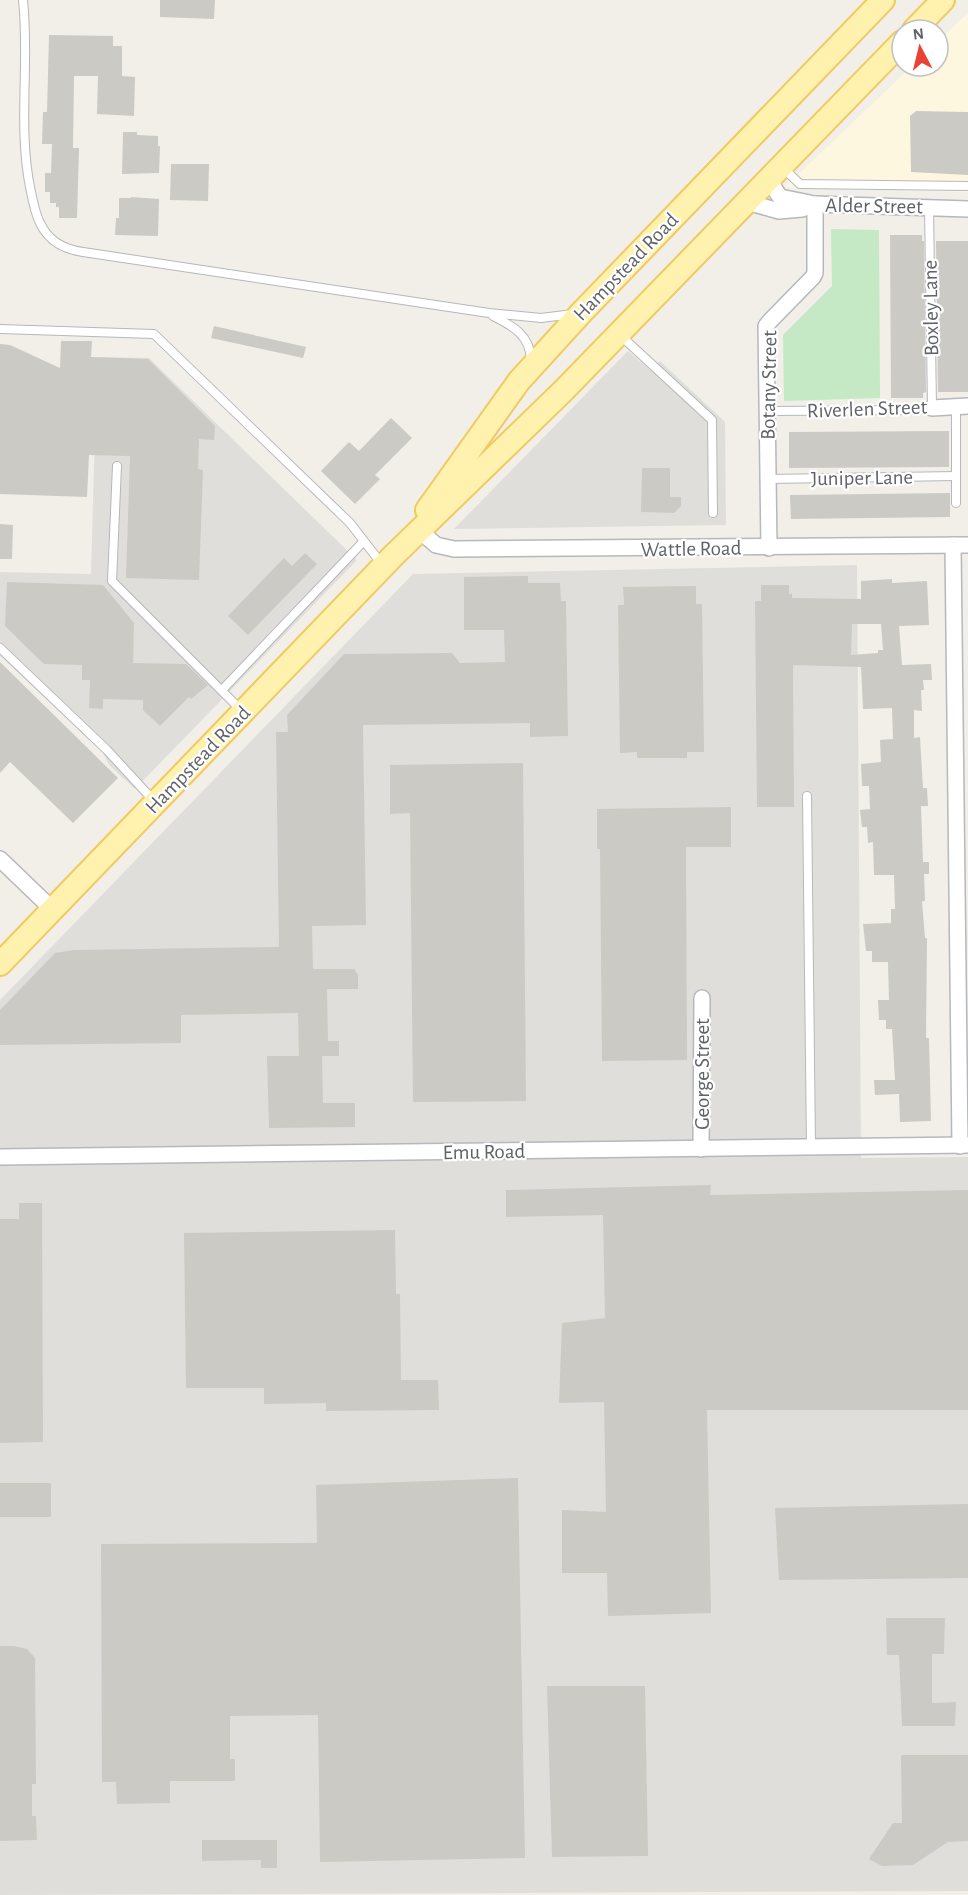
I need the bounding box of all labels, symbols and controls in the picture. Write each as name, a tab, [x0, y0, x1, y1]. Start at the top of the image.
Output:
north arrow	[890, 18, 950, 78]
text: N	[912, 25, 925, 43]
street label: Alder Street	[825, 195, 923, 217]
street label: Hampstead Road	[570, 209, 682, 325]
street label: Boxley Lane	[920, 260, 942, 356]
street label: Botany Street	[758, 330, 780, 440]
street label: Riverlen Street	[806, 396, 928, 422]
street label: Juniper Lane	[811, 467, 913, 489]
street label: Wattle Road	[640, 538, 742, 560]
street label: Hampstead Road	[142, 702, 254, 818]
street label: George Street	[692, 1018, 713, 1130]
street label: Emu Road	[442, 1141, 526, 1163]

